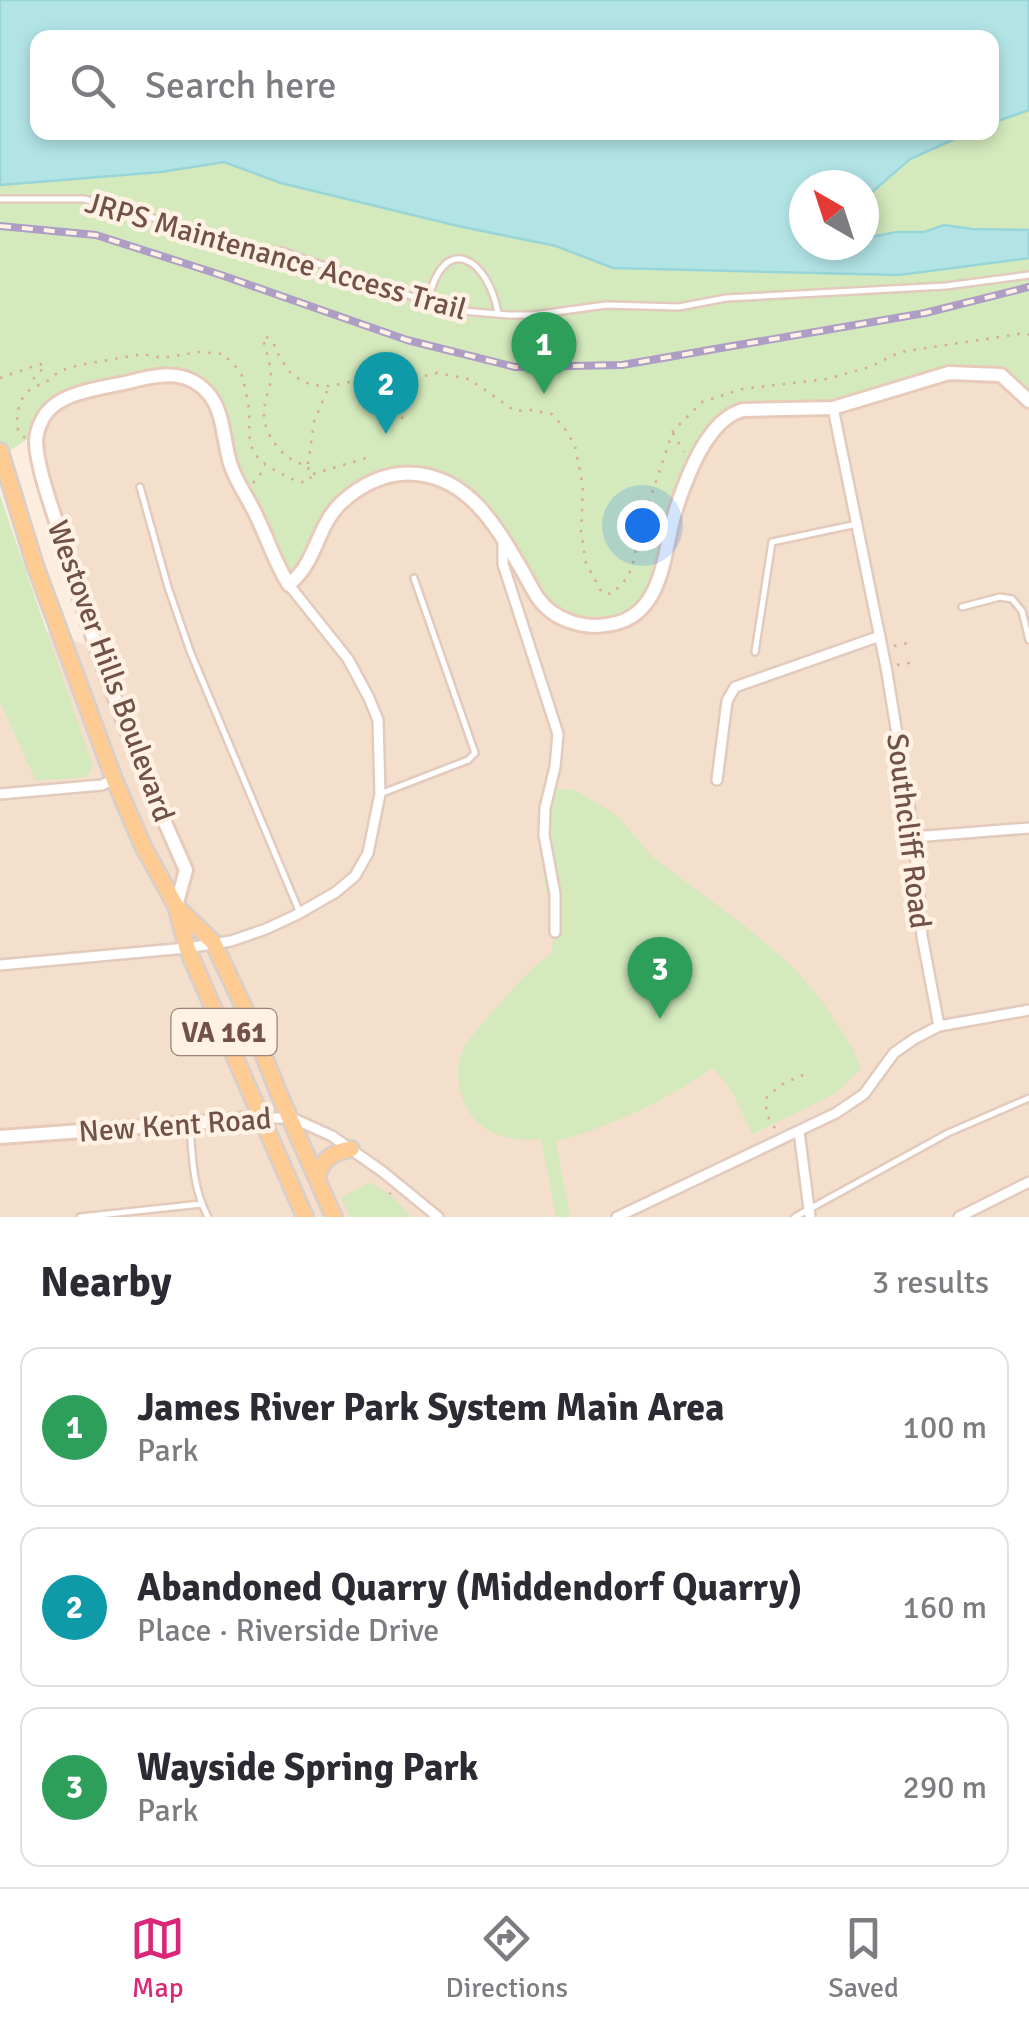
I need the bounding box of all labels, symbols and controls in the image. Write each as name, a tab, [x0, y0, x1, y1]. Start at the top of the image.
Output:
search box	[30, 30, 999, 140]
icon: search	[65, 58, 120, 113]
text: Search here	[145, 62, 337, 109]
north arrow	[789, 170, 879, 260]
street label: JRPS Maintenance Access Trail	[81, 184, 471, 329]
pin: 1	[512, 312, 576, 394]
pin: 2	[354, 352, 418, 434]
your location	[617, 500, 668, 551]
street label: Westover Hills Boulevard	[39, 515, 182, 827]
street label: Southcliff Road	[878, 731, 939, 931]
pin: 3	[628, 936, 692, 1019]
road number: VA 161	[172, 1009, 276, 1055]
street label: New Kent Road	[77, 1100, 273, 1151]
text: Nearby	[40, 1257, 172, 1308]
text: 3 results	[872, 1263, 989, 1302]
text: James River Park System Main Area	[137, 1384, 725, 1431]
text: 1	[66, 1408, 83, 1447]
text: 100 m	[903, 1408, 987, 1447]
text: Park	[137, 1431, 199, 1470]
text: Abandoned Quarry (Middendorf Quarry)	[137, 1564, 802, 1611]
text: 2	[66, 1588, 83, 1627]
text: 160 m	[903, 1588, 987, 1627]
text: Place · Riverside Drive	[137, 1611, 439, 1650]
text: Wayside Spring Park	[137, 1744, 478, 1791]
text: 3	[66, 1768, 83, 1807]
text: 290 m	[903, 1768, 987, 1807]
text: Park	[137, 1791, 199, 1830]
tab: Map	[130, 1911, 185, 2005]
tab: Directions	[446, 1911, 568, 2005]
tab: Saved	[828, 1911, 899, 2005]

